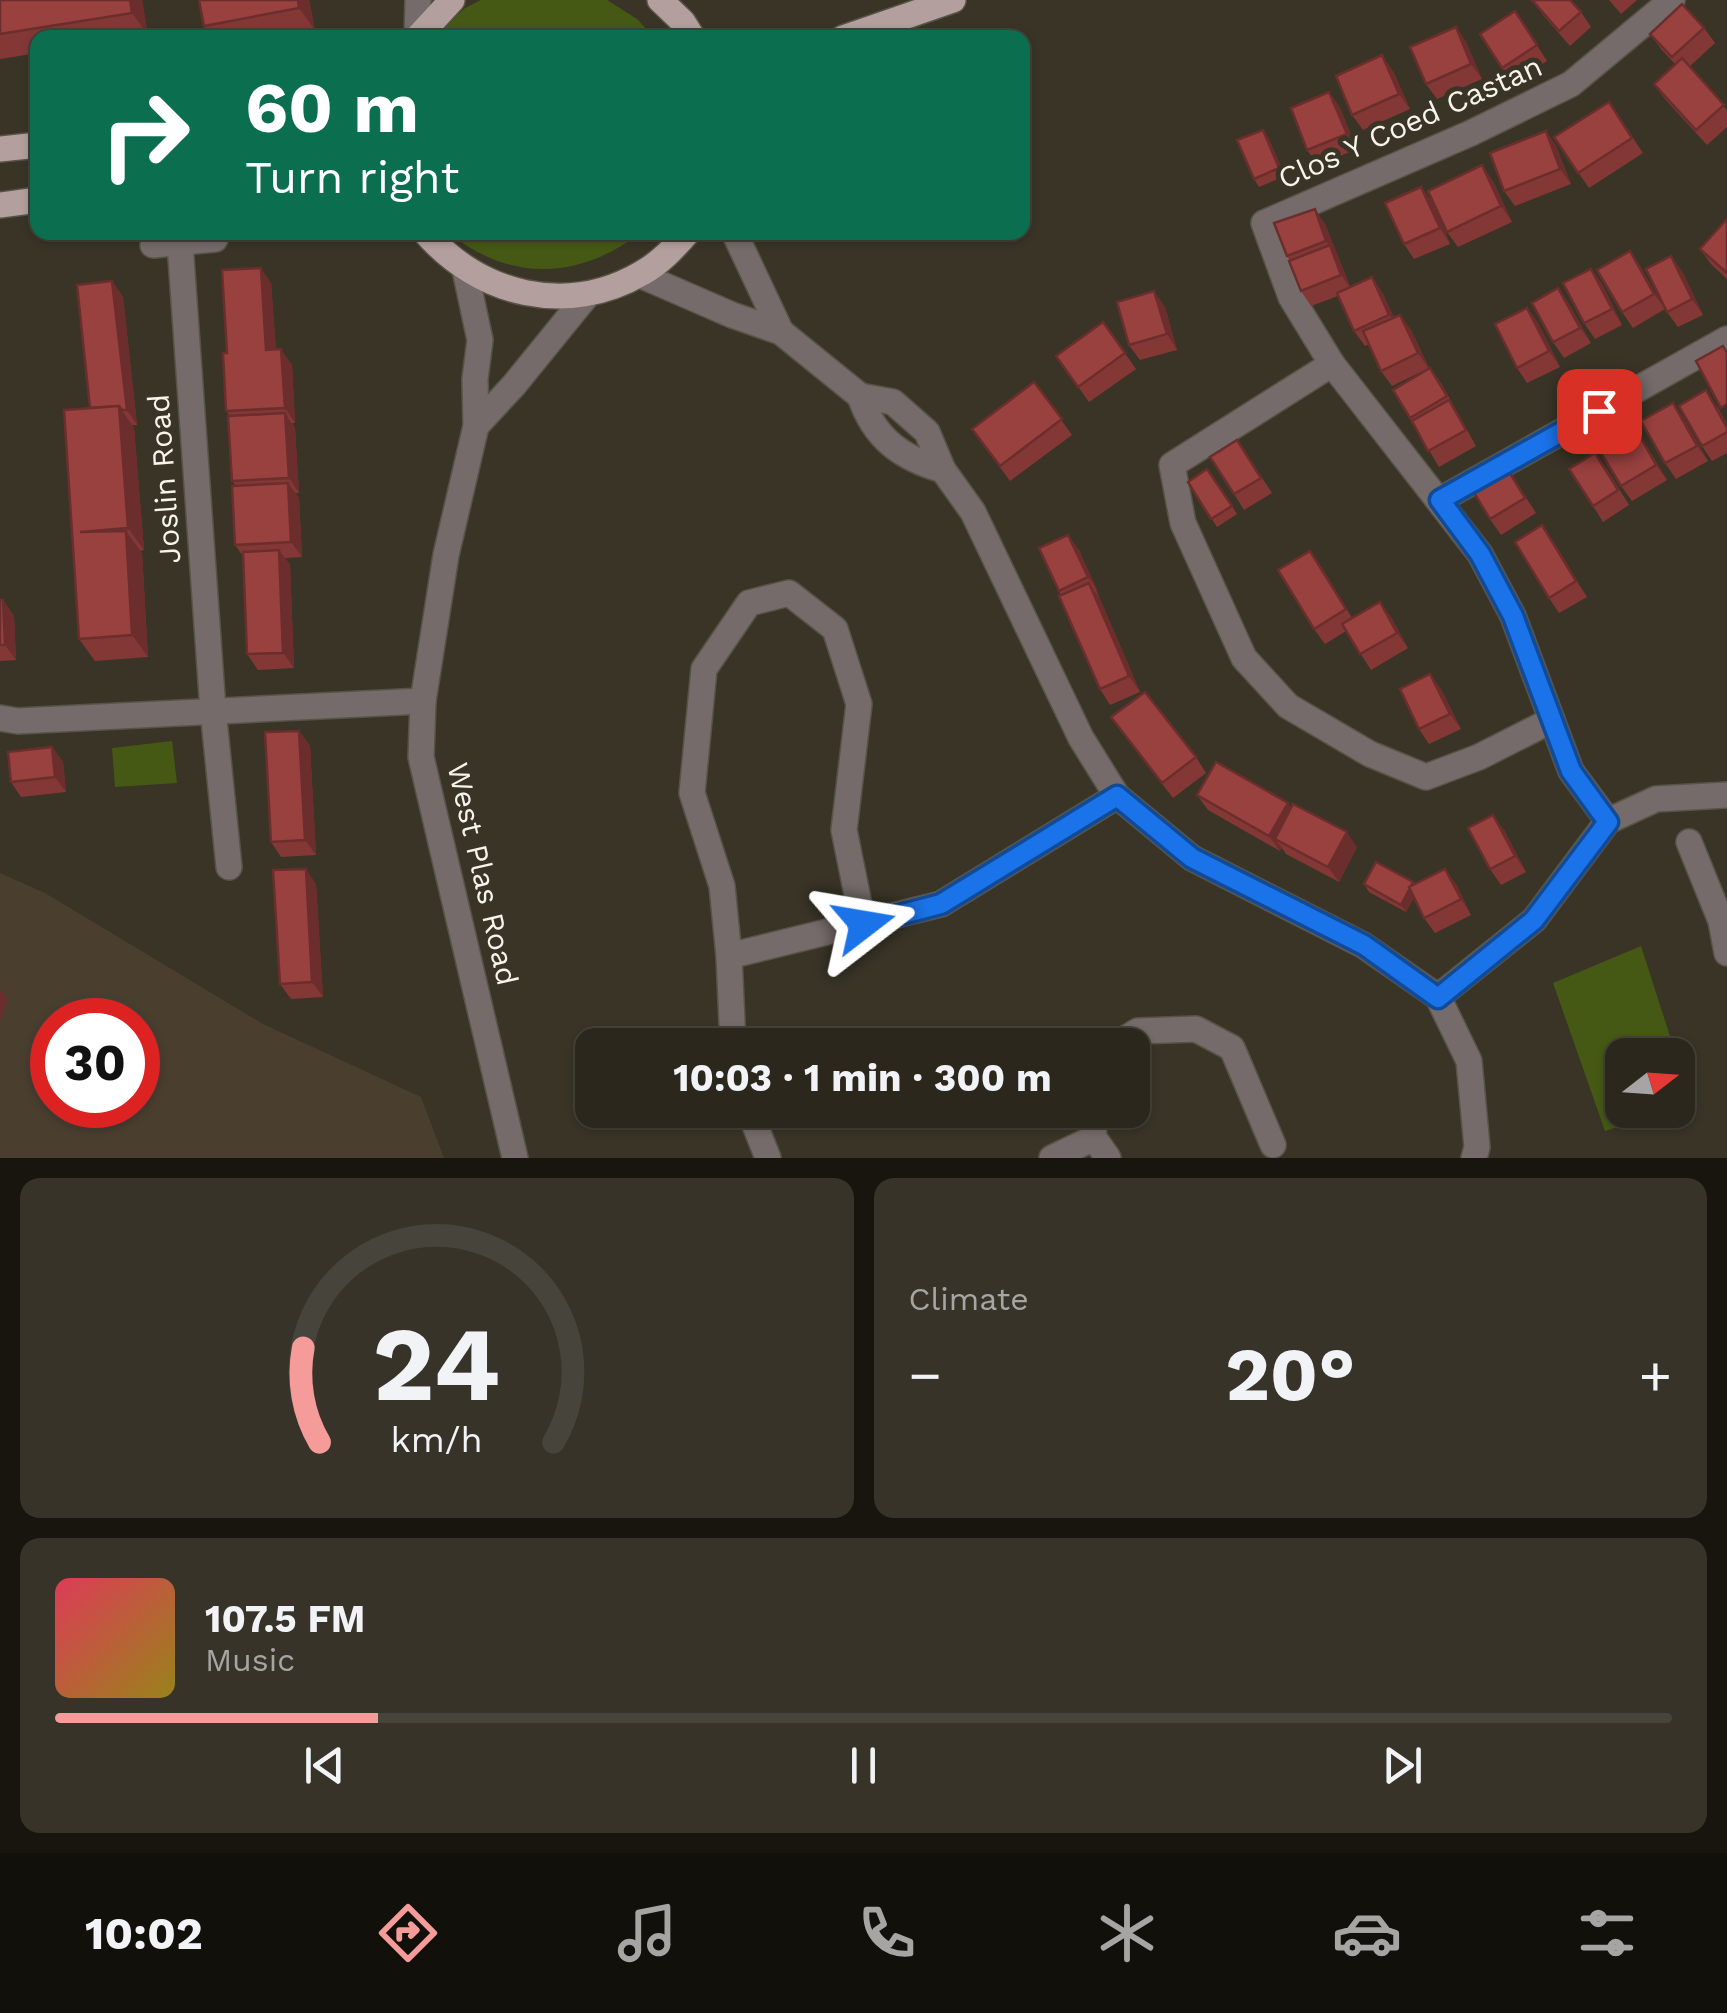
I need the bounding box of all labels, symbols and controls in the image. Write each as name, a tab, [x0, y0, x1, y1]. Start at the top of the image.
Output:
street label: Clos Y Coed Castan	[1273, 48, 1547, 196]
text: 60 m	[245, 67, 419, 149]
icon: right	[80, 70, 210, 200]
text: Turn right	[245, 151, 459, 204]
pin	[1557, 369, 1642, 454]
icon: arrive	[1572, 384, 1627, 439]
street label: Joslin Road	[141, 393, 187, 565]
street label: West Plas Road	[440, 759, 526, 989]
position arrow	[812, 872, 916, 976]
speed limit sign: 30	[30, 998, 160, 1128]
north arrow	[1605, 1038, 1695, 1128]
map controls	[1605, 1038, 1695, 1128]
text: 10:03 · 1 min · 300 m	[673, 1056, 1052, 1100]
text: Climate	[909, 1280, 1029, 1318]
text: 24	[373, 1303, 501, 1425]
text: 20°	[1225, 1330, 1355, 1418]
text: −	[909, 1343, 942, 1407]
text: +	[1639, 1343, 1672, 1407]
text: km/h	[391, 1419, 483, 1461]
text: 107.5 FM	[205, 1597, 365, 1641]
text: Music	[205, 1641, 295, 1679]
icon: previous	[297, 1738, 352, 1793]
icon: pause	[836, 1738, 891, 1793]
icon: next	[1375, 1738, 1430, 1793]
icon: directions	[373, 1898, 443, 1968]
icon: music	[612, 1898, 682, 1968]
icon: phone	[852, 1898, 922, 1968]
icon: climate	[1092, 1898, 1162, 1968]
icon: car	[1332, 1898, 1402, 1968]
icon: filters	[1572, 1898, 1642, 1968]
text: 10:02	[85, 1907, 203, 1960]

